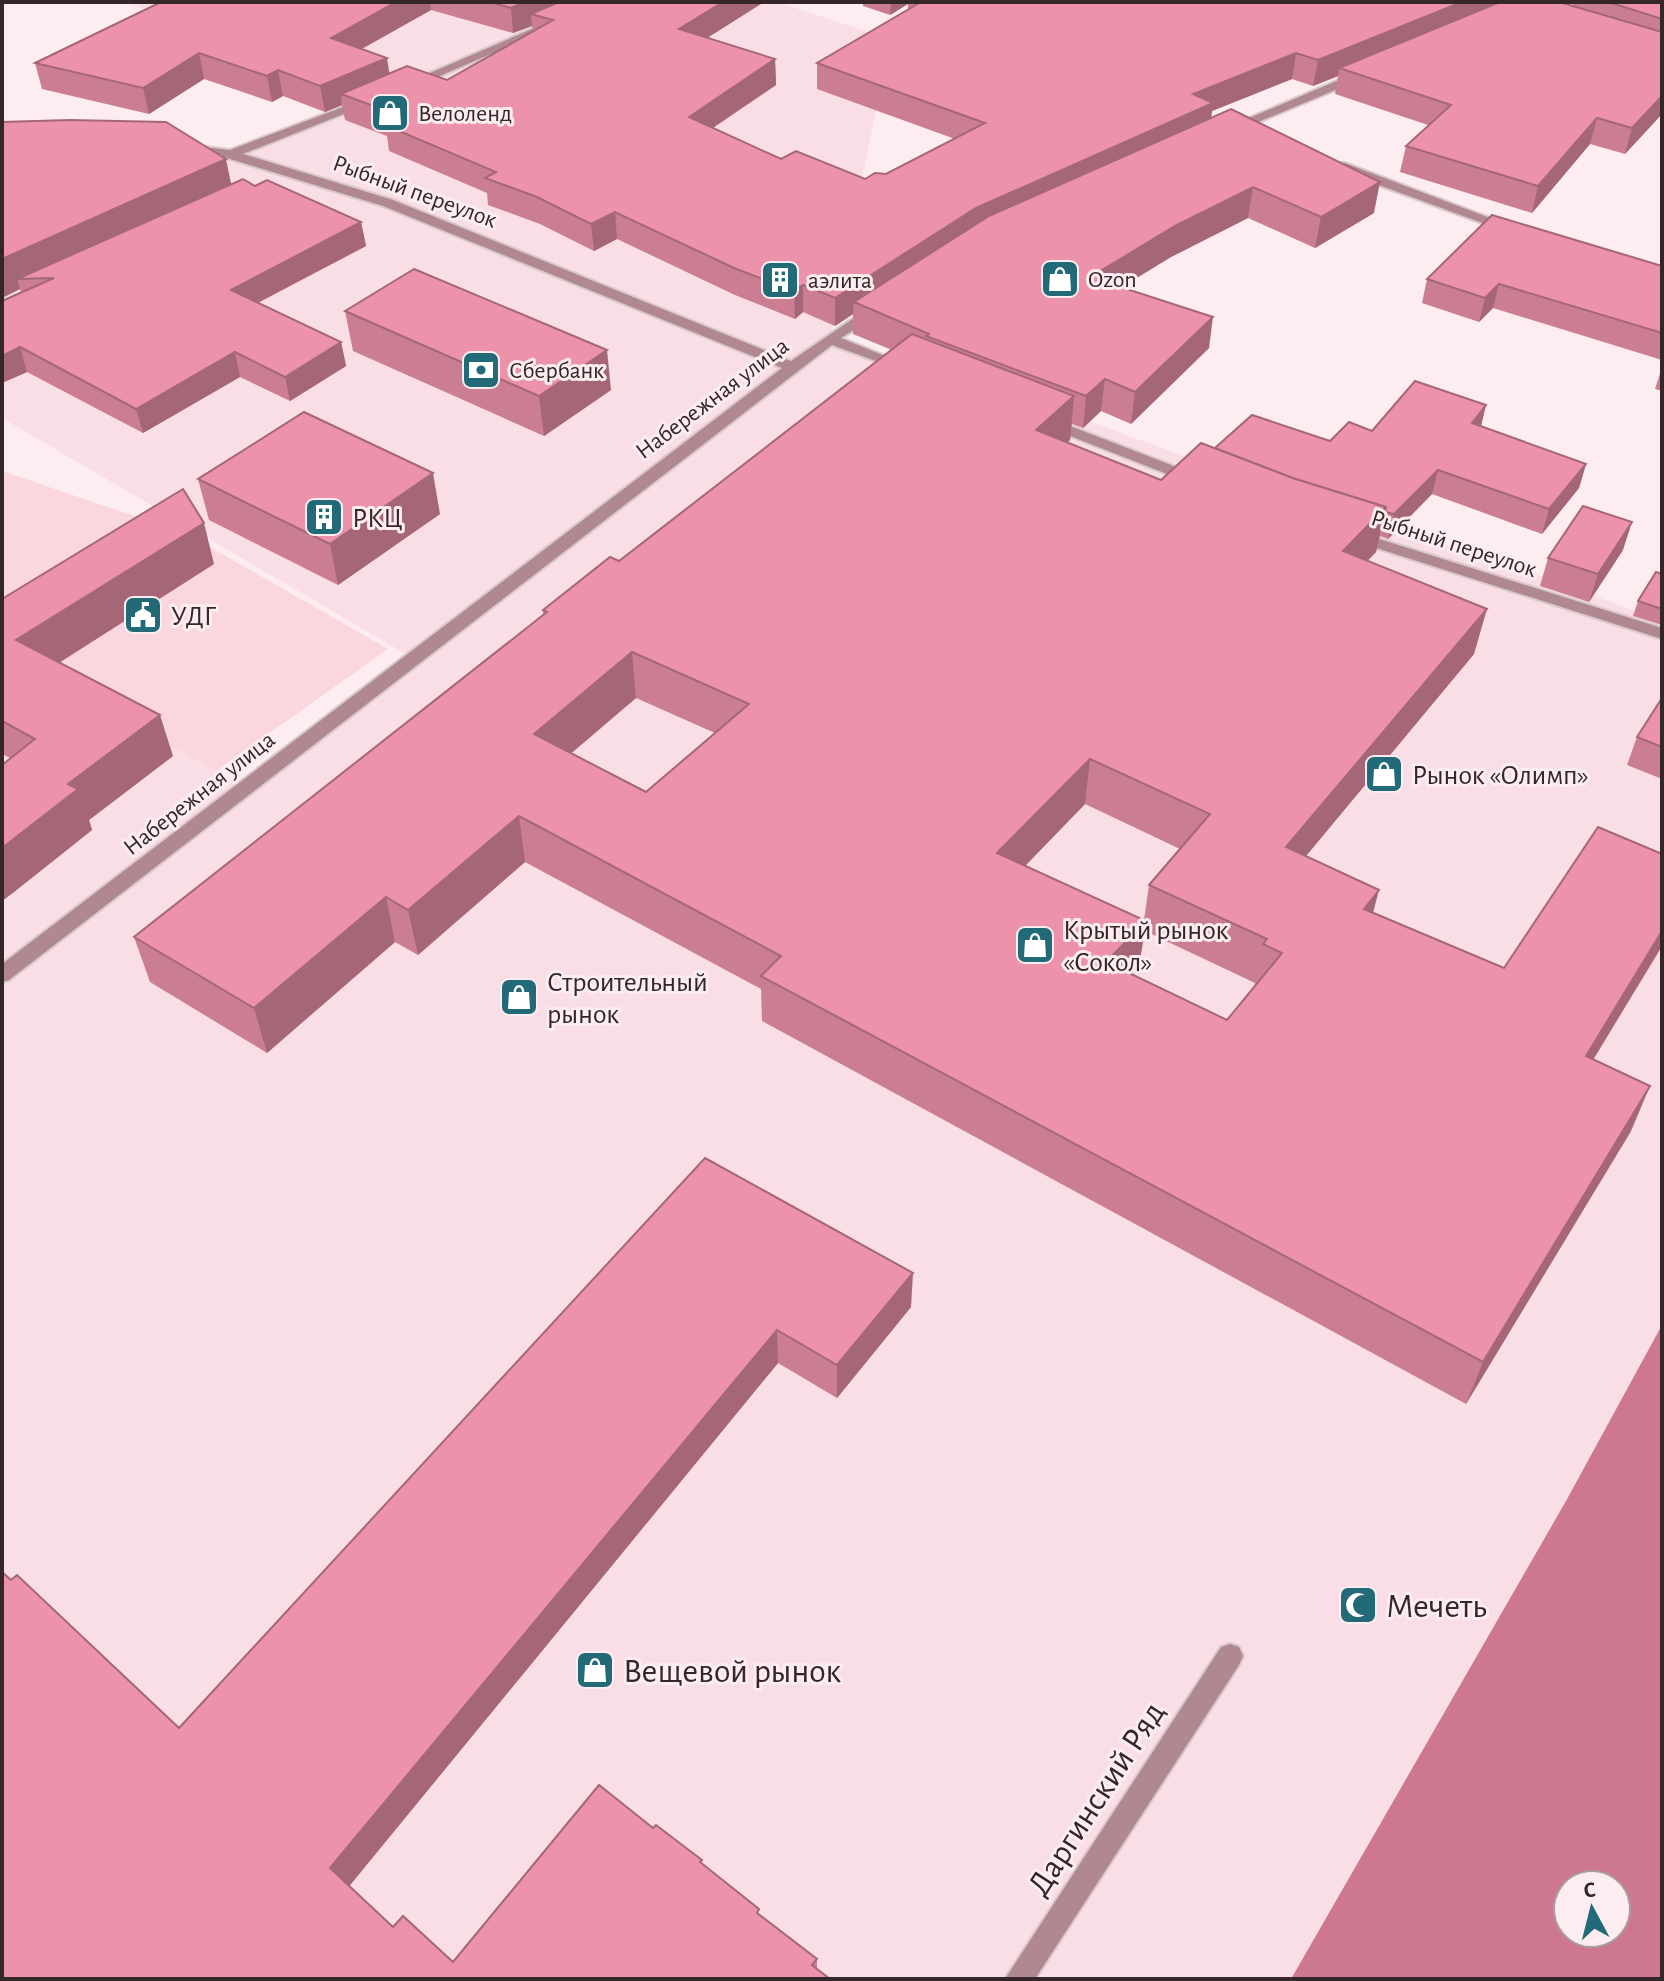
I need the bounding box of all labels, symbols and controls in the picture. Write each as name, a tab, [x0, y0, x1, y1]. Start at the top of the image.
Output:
shop icon: Велоленд	[369, 92, 411, 134]
place label: Велоленд	[418, 102, 512, 126]
street label: Рыбный переулок	[329, 151, 500, 233]
shop icon: Ozon	[1039, 258, 1081, 300]
building icon: аэлита	[759, 259, 801, 301]
place label: Ozon	[1088, 268, 1137, 292]
place label: аэлита	[808, 269, 872, 293]
street label: Набережная улица	[632, 334, 794, 464]
bank icon: Сбербанк	[460, 349, 502, 391]
place label: Сбербанк	[509, 359, 604, 383]
building icon: РКЦ	[303, 496, 345, 538]
place label: РКЦ	[352, 505, 403, 533]
street label: Рыбный переулок	[1368, 506, 1540, 582]
public building icon: УДГ	[122, 594, 164, 636]
place label: УДГ	[171, 603, 217, 631]
street label: Набережная улица	[119, 727, 280, 860]
shop icon: Рынок «Олимп»	[1363, 753, 1405, 795]
place label: Рынок «Олимп»	[1412, 762, 1589, 790]
place label: Крытый рынок «Сокол»	[1063, 917, 1228, 977]
shop icon: Крытый рынок «Сокол»	[1014, 924, 1056, 966]
place label: Строительный рынок	[547, 969, 708, 1029]
shop icon: Строительный рынок	[498, 976, 540, 1018]
mosque icon: Мечеть	[1337, 1584, 1379, 1626]
place label: Мечеть	[1386, 1590, 1487, 1624]
shop icon: Вещевой рынок	[574, 1649, 616, 1691]
place label: Вещевой рынок	[623, 1655, 841, 1689]
street label: Даргинский Ряд	[1022, 1696, 1172, 1902]
north arrow	[1552, 1869, 1632, 1949]
text: С	[1582, 1878, 1597, 1902]

